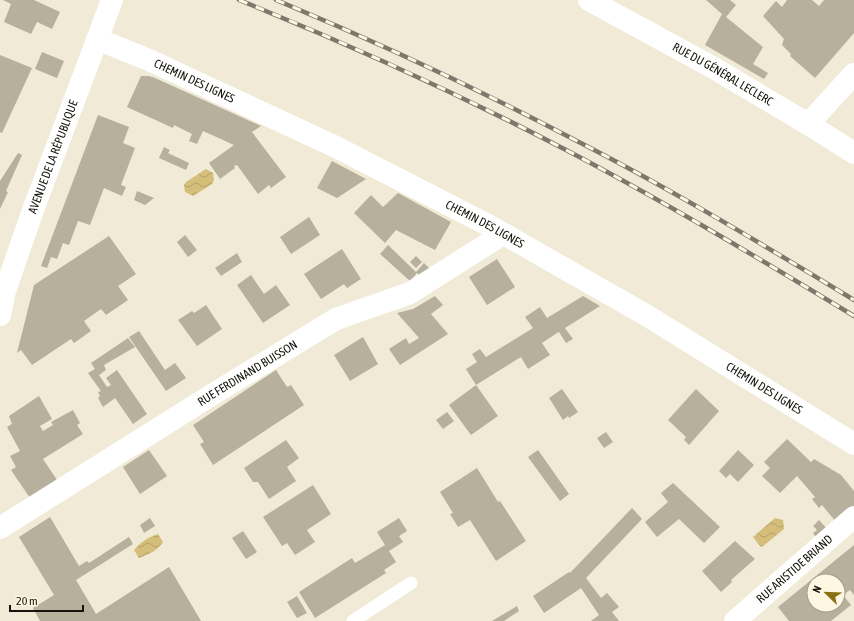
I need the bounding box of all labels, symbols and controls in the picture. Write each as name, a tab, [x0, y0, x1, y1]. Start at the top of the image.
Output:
street label: RUE DU GÉNÉRAL LECLERC	[670, 40, 776, 109]
street label: CHEMIN DES LIGNES	[152, 56, 237, 106]
street label: AVENUE DE LA RÉPUBLIQUE	[25, 98, 81, 215]
street label: CHEMIN DES LIGNES	[443, 197, 527, 251]
street label: RUE FERDINAND BUISSON	[195, 337, 300, 409]
street label: CHEMIN DES LIGNES	[723, 359, 805, 417]
street label: RUE ARISTIDE BRIAND	[754, 532, 836, 606]
north arrow	[806, 573, 846, 613]
scale bar	[10, 587, 83, 613]
text: 20 m	[16, 594, 38, 608]

